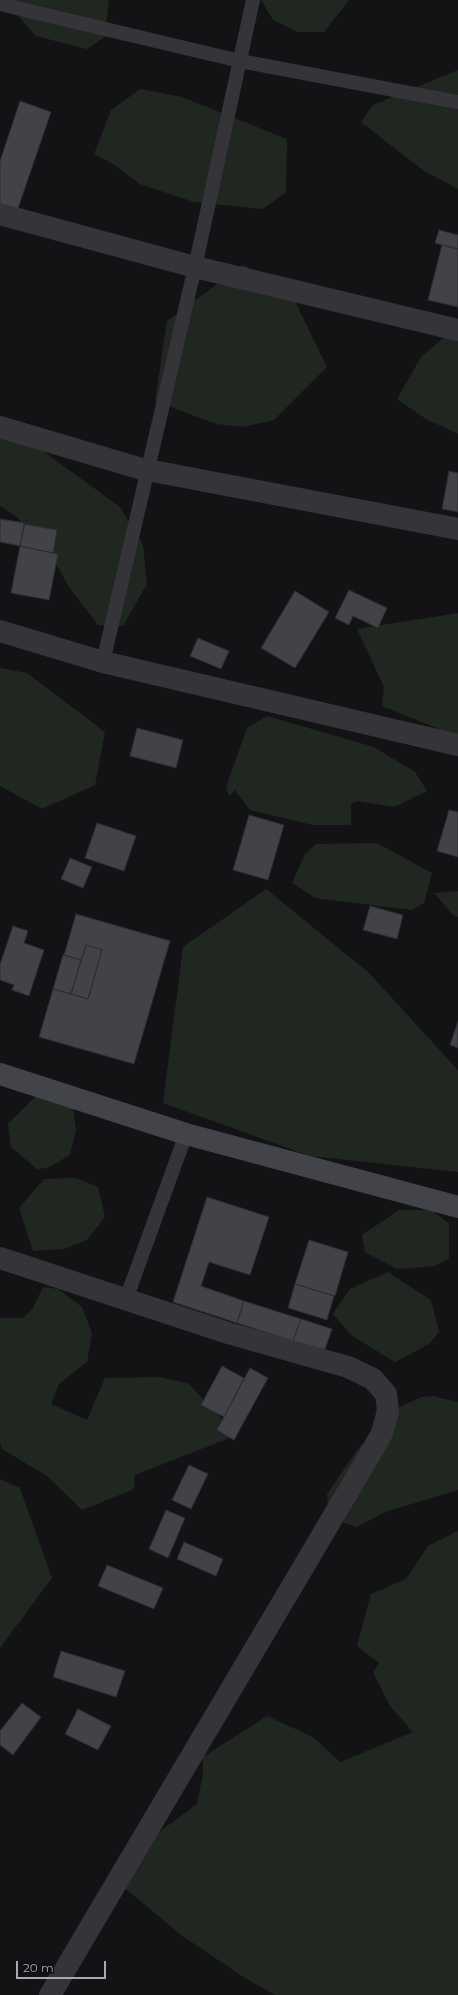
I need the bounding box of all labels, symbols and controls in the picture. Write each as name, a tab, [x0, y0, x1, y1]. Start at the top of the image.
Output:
scale bar	[18, 1953, 108, 1979]
text: 20 m	[23, 1960, 54, 1975]

